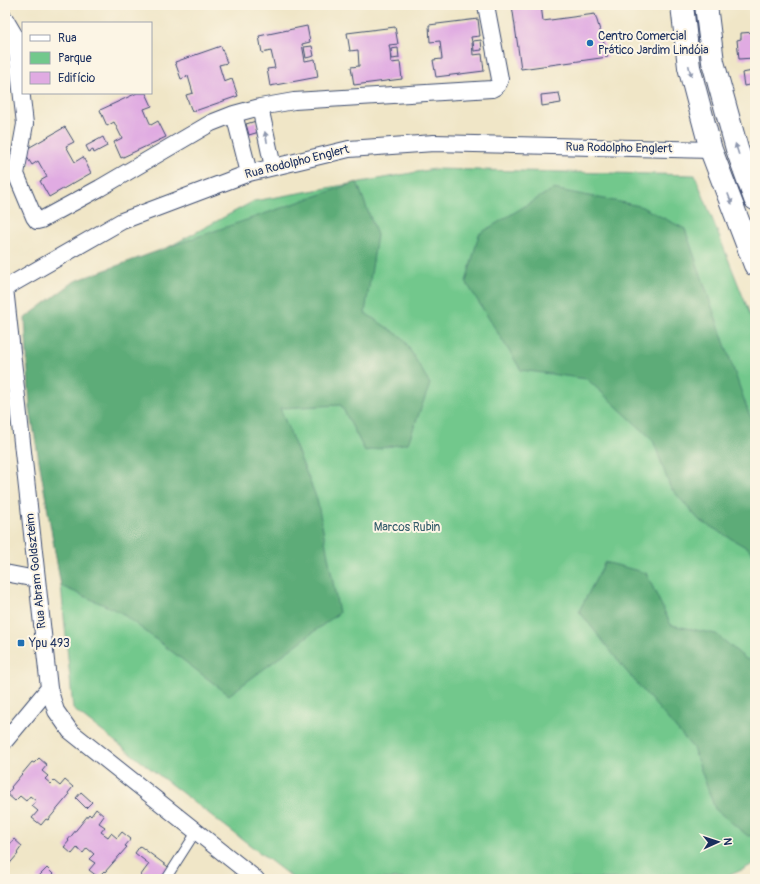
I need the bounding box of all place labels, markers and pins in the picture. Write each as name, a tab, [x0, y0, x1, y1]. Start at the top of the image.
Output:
place label: Centro Comercial Prático Jardim Lindóia	[598, 29, 709, 58]
marker: Centro Comercial Prático Jardim Lindóia	[585, 38, 595, 48]
place label: Ypu 493	[28, 636, 70, 651]
marker: Ypu 493	[16, 638, 26, 648]

